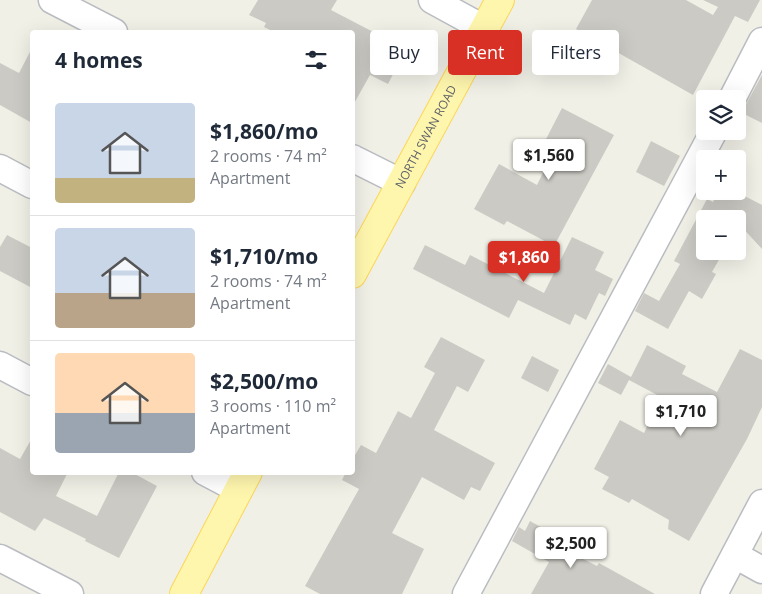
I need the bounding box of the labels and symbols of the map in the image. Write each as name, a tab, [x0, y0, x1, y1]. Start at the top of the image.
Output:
street label: NORTH SWAN ROAD	[391, 82, 460, 191]
pin: $1,560	[508, 138, 590, 181]
pin: $1,860	[483, 240, 565, 283]
pin: $1,710	[640, 394, 722, 437]
pin: $2,500	[530, 526, 612, 569]

